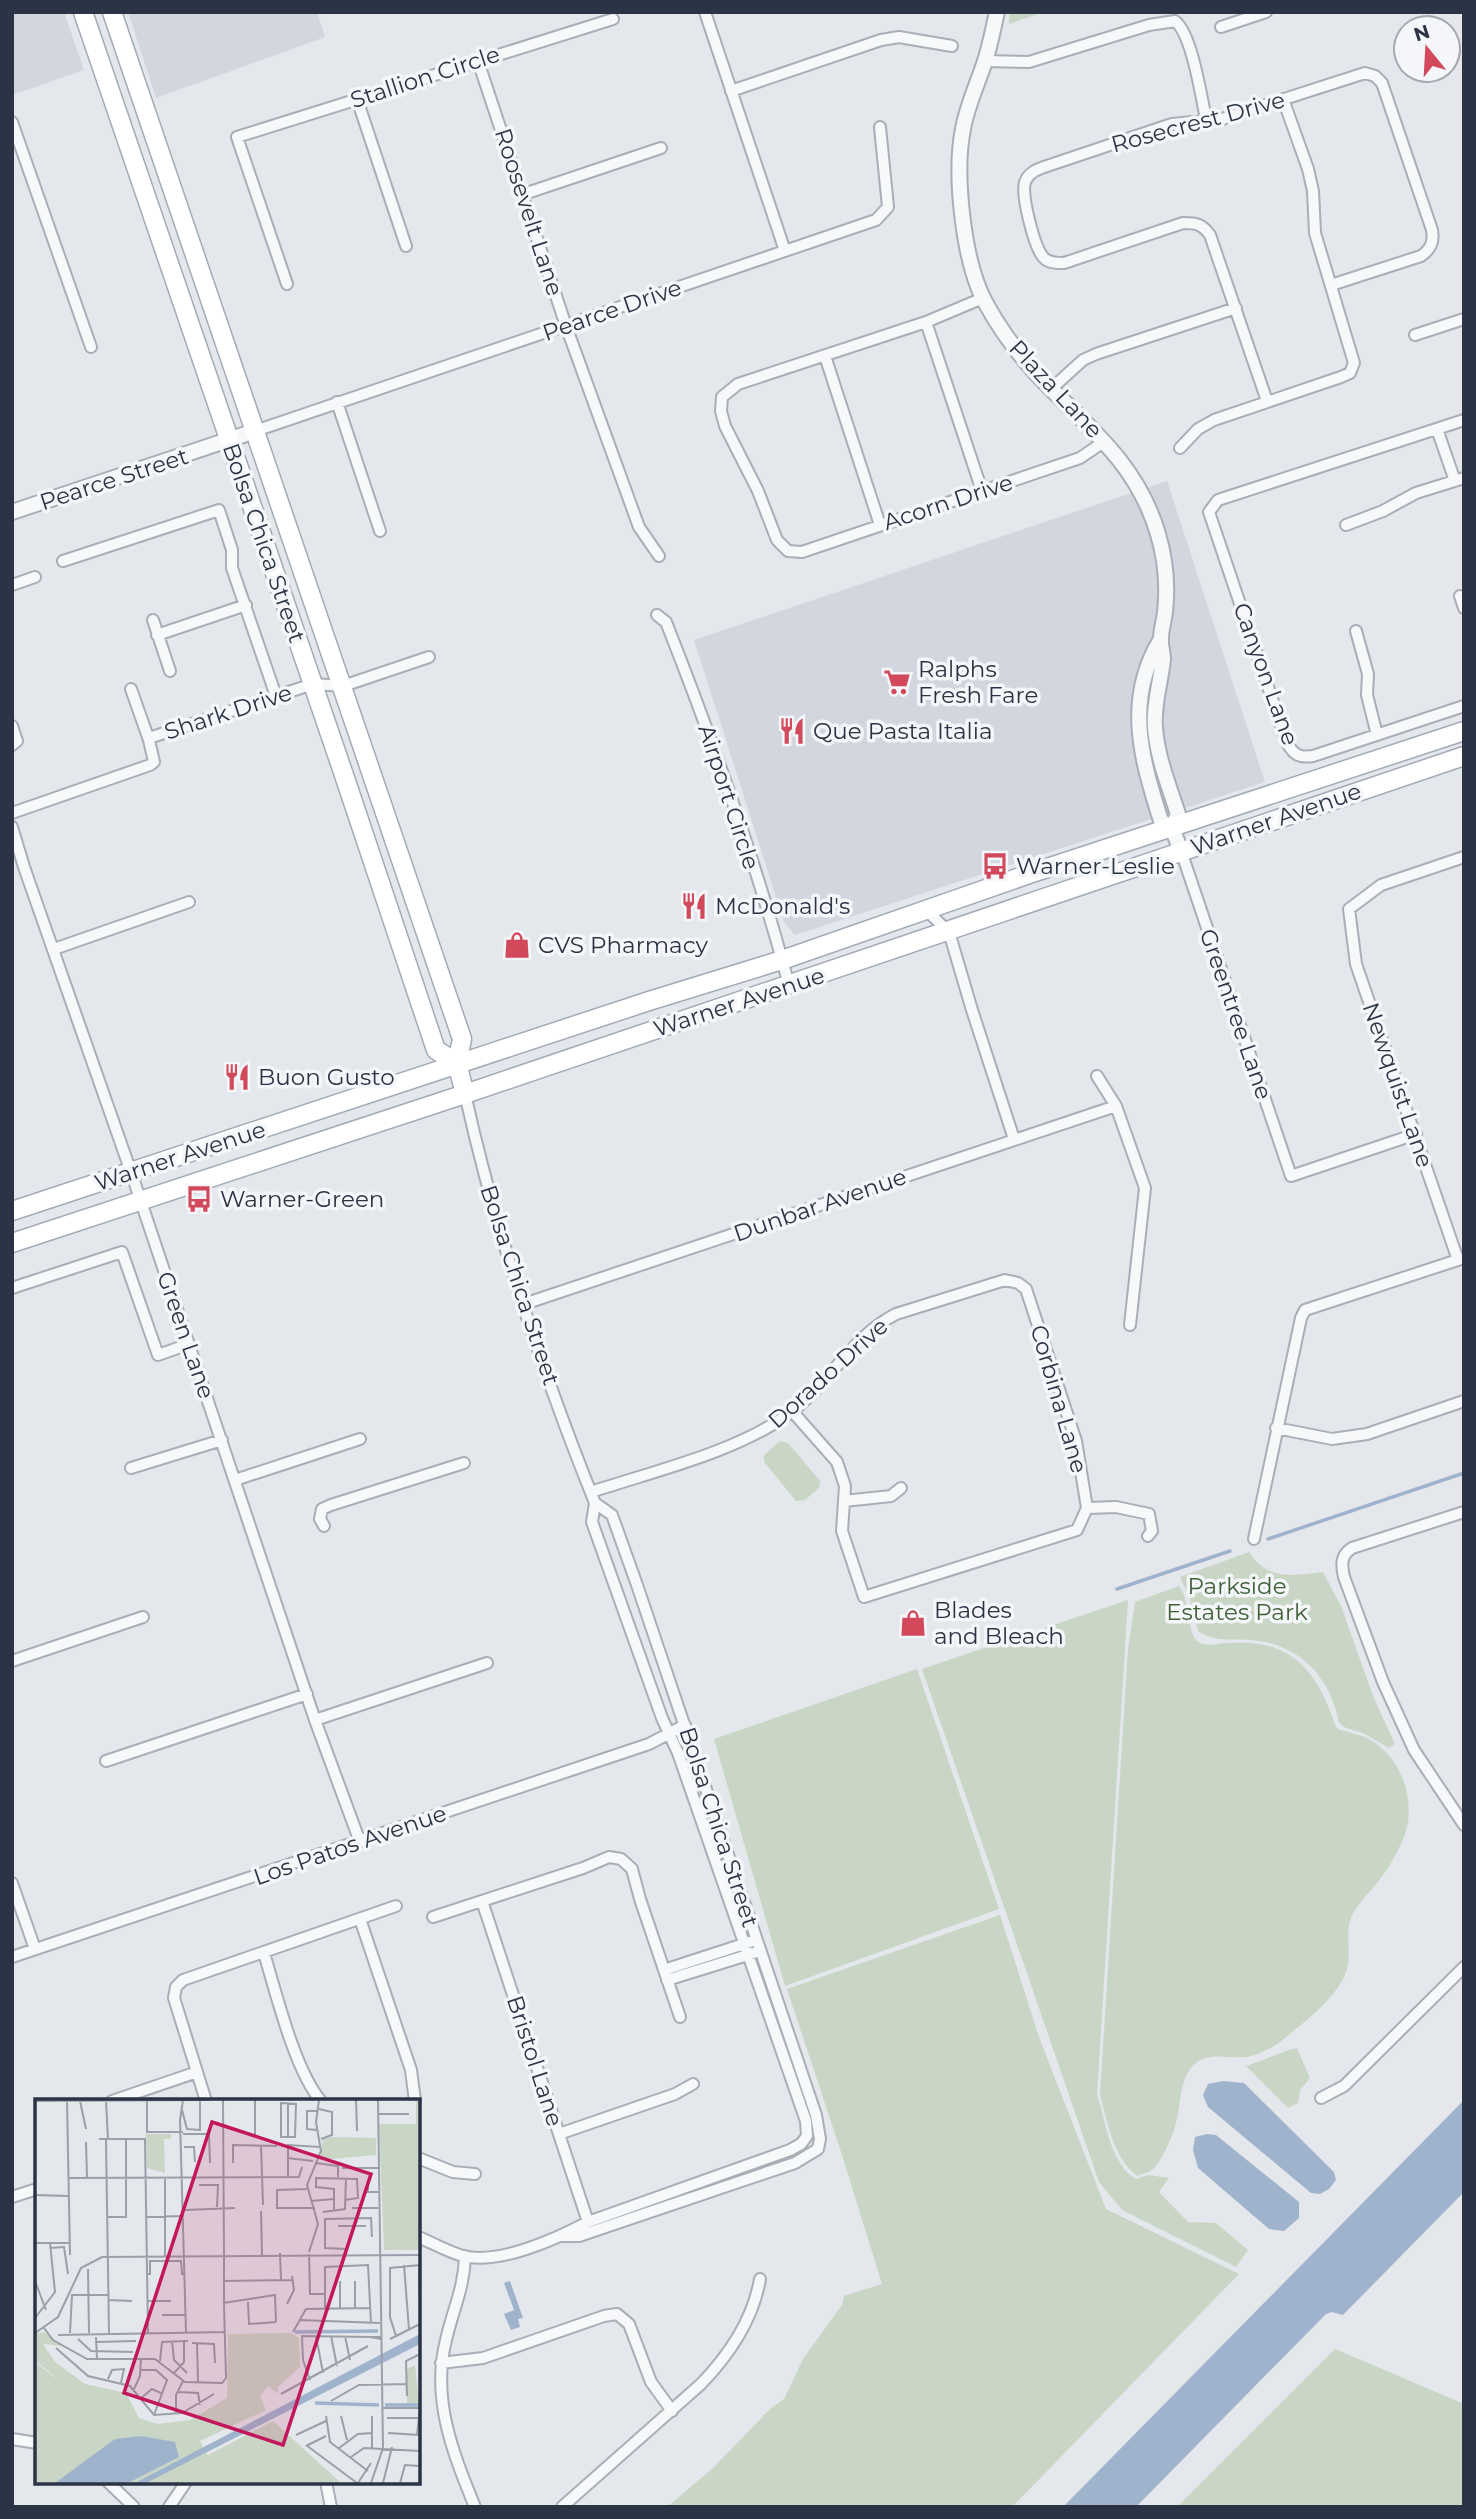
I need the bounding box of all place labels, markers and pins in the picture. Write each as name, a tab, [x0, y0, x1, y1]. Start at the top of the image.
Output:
place label: Ralphs Fresh Fare	[918, 655, 1038, 709]
supermarket icon: Ralphs Fresh Fare	[882, 667, 912, 697]
restaurant icon: Que Pasta Italia	[777, 716, 807, 746]
place label: Que Pasta Italia	[813, 717, 992, 745]
bus stop icon: Warner-Leslie	[980, 851, 1010, 881]
place label: Warner-Leslie	[1016, 852, 1175, 880]
restaurant icon: McDonald's	[679, 891, 709, 921]
place label: McDonald's	[715, 892, 850, 920]
shop icon: CVS Pharmacy	[502, 930, 532, 960]
place label: CVS Pharmacy	[538, 931, 709, 959]
restaurant icon: Buon Gusto	[222, 1062, 252, 1092]
place label: Buon Gusto	[258, 1063, 395, 1091]
bus stop icon: Warner-Green	[184, 1184, 214, 1214]
place label: Warner-Green	[220, 1185, 384, 1213]
place label: Blades and Bleach	[934, 1596, 1064, 1650]
shop icon: Blades and Bleach	[898, 1608, 928, 1638]

